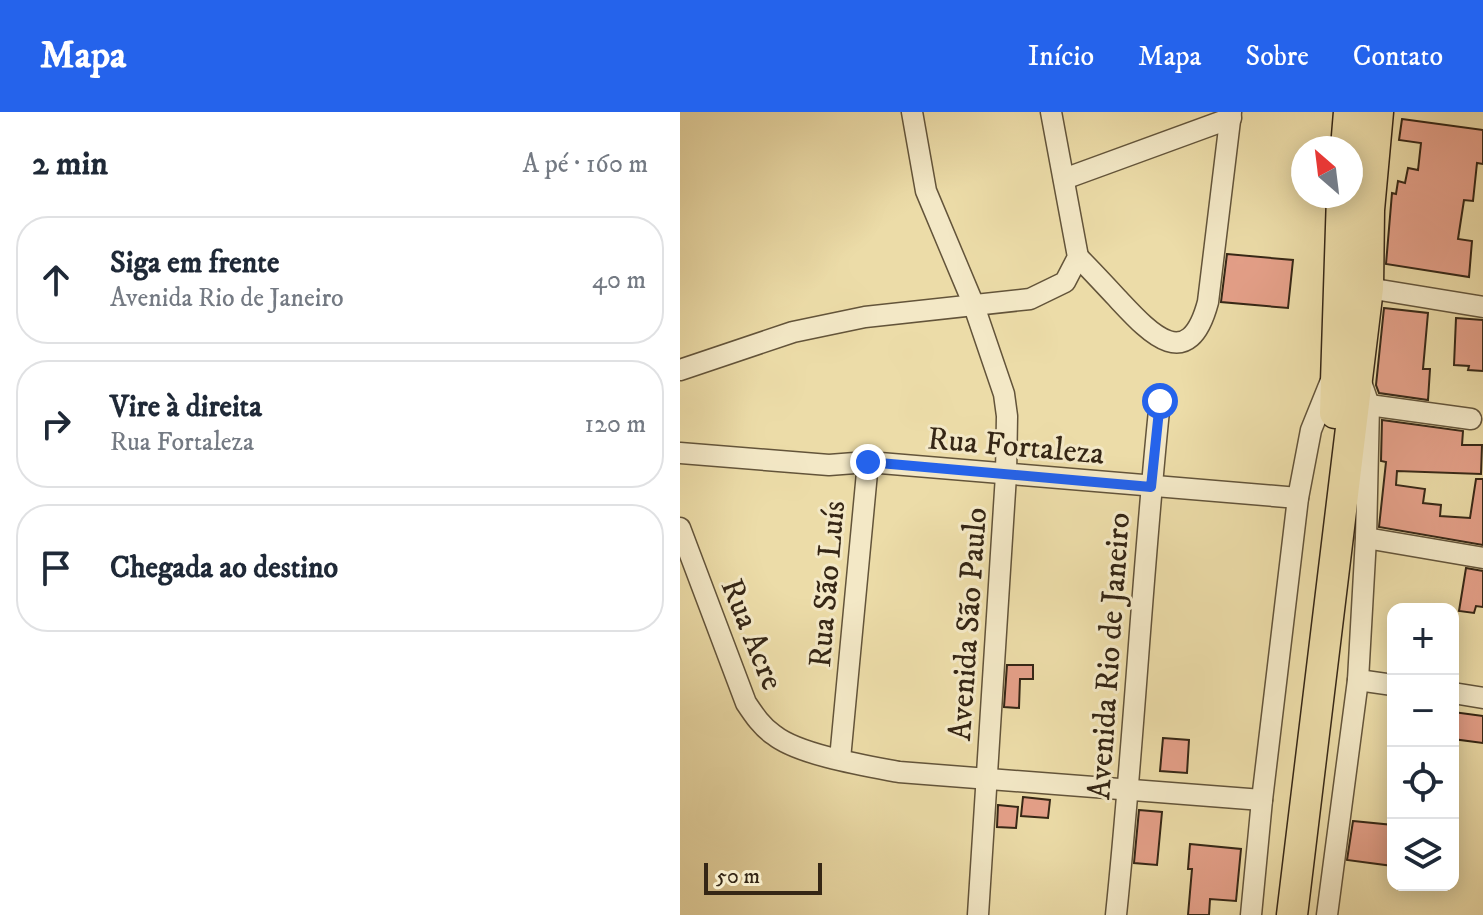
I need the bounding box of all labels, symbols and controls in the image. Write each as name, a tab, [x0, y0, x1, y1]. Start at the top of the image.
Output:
text: Mapa	[40, 32, 126, 80]
text: Início	[1028, 39, 1094, 74]
text: Mapa	[1138, 39, 1202, 74]
text: Sobre	[1246, 39, 1309, 74]
text: Contato	[1353, 39, 1443, 74]
north arrow	[1291, 136, 1363, 208]
text: 2 min	[32, 143, 108, 185]
text: A pé · 160 m	[523, 148, 648, 181]
text: Siga em frente	[110, 245, 279, 282]
icon: ahead	[34, 258, 78, 302]
text: 40 m	[592, 264, 646, 297]
text: Avenida Rio de Janeiro	[110, 282, 344, 315]
route start	[1142, 383, 1178, 419]
text: Vire à direita	[110, 389, 262, 426]
icon: right	[34, 402, 78, 446]
text: 120 m	[585, 408, 646, 441]
street label: Rua Fortaleza	[926, 419, 1106, 475]
text: Rua Fortaleza	[110, 426, 254, 459]
route end	[850, 444, 886, 480]
street label: Rua São Luís	[801, 499, 855, 669]
street label: Avenida São Paulo	[941, 506, 997, 742]
street label: Avenida Rio de Janeiro	[1080, 511, 1140, 801]
icon: arrive	[34, 546, 78, 590]
text: Chegada ao destino	[110, 550, 338, 587]
street label: Rua Acre	[711, 573, 792, 696]
map controls	[1387, 603, 1459, 891]
button: +	[1387, 603, 1459, 675]
button: −	[1387, 675, 1459, 747]
button: locate	[1387, 747, 1459, 819]
button: layers	[1387, 819, 1459, 891]
scale bar	[704, 859, 822, 895]
text: 50 m	[716, 863, 760, 890]

